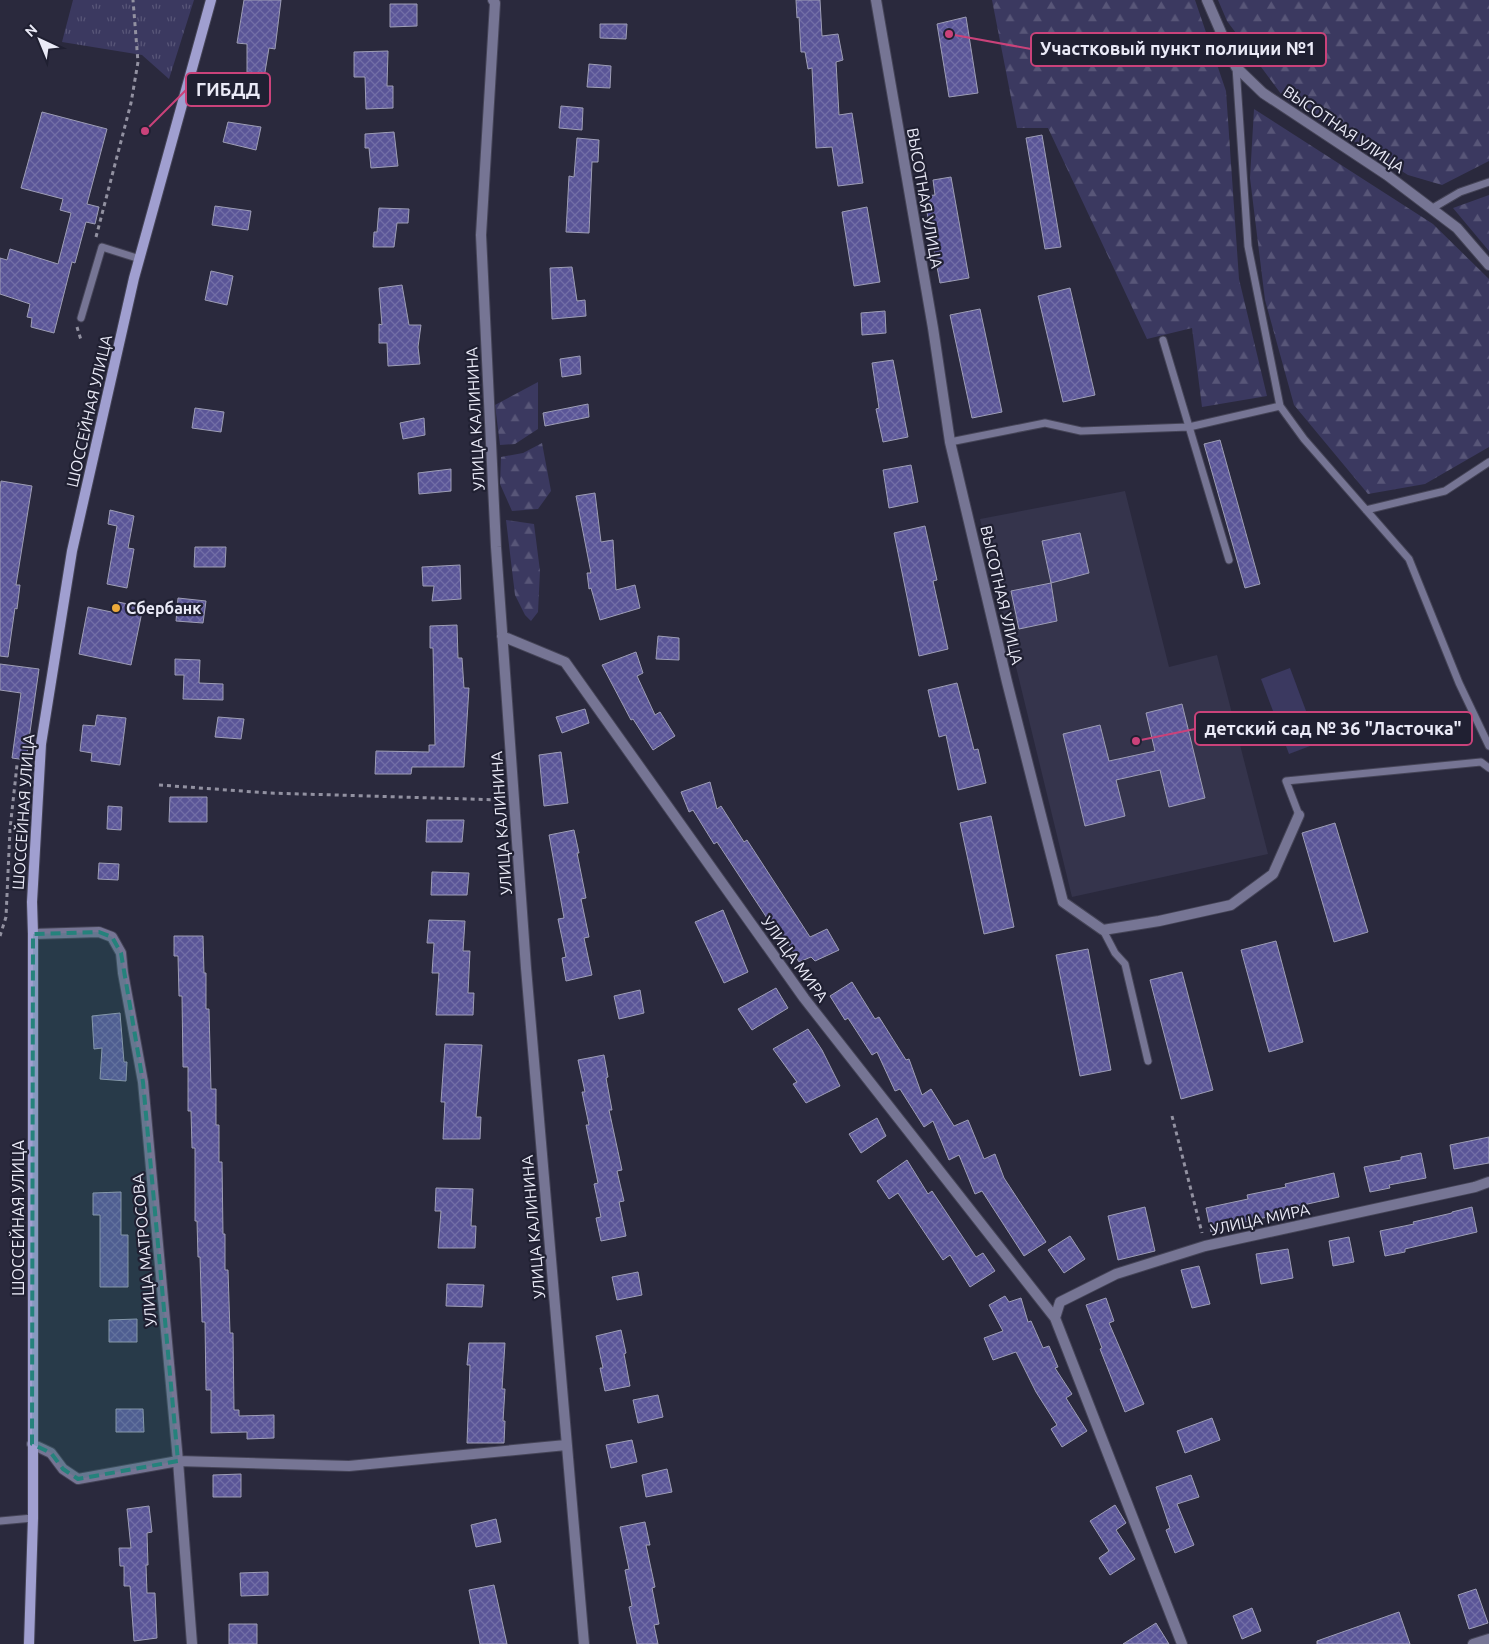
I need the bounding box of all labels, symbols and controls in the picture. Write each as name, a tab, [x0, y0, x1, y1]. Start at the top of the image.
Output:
north arrow	[15, 15, 65, 65]
text: N	[22, 21, 40, 40]
callout: Участковый пункт полиции №1	[1031, 33, 1326, 66]
text: Участковый пункт полиции №1	[1040, 38, 1316, 58]
callout: ГИБДД	[186, 73, 270, 106]
text: ГИБДД	[196, 79, 260, 99]
street label: ВЫСОТНАЯ УЛИЦА	[1280, 82, 1409, 177]
street label: ВЫСОТНАЯ УЛИЦА	[904, 126, 946, 270]
street label: ШОССЕЙНАЯ УЛИЦА	[62, 332, 115, 489]
street label: УЛИЦА КАЛИНИНА	[462, 346, 488, 491]
street label: ВЫСОТНАЯ УЛИЦА	[977, 524, 1027, 667]
place label: Сбербанк	[126, 599, 201, 617]
marker: Сбербанк	[110, 602, 122, 614]
callout: детский сад № 36 "Ласточка"	[1195, 712, 1472, 745]
text: детский сад № 36 "Ласточка"	[1204, 718, 1462, 738]
street label: ШОССЕЙНАЯ УЛИЦА	[8, 733, 37, 890]
street label: УЛИЦА КАЛИНИНА	[487, 750, 515, 895]
street label: УЛИЦА МИРА	[758, 913, 832, 1006]
street label: ШОССЕЙНАЯ УЛИЦА	[8, 1139, 27, 1296]
street label: УЛИЦА КАЛИНИНА	[518, 1154, 548, 1300]
street label: УЛИЦА МАТРОСОВА	[128, 1172, 160, 1327]
street label: УЛИЦА МИРА	[1209, 1200, 1312, 1238]

